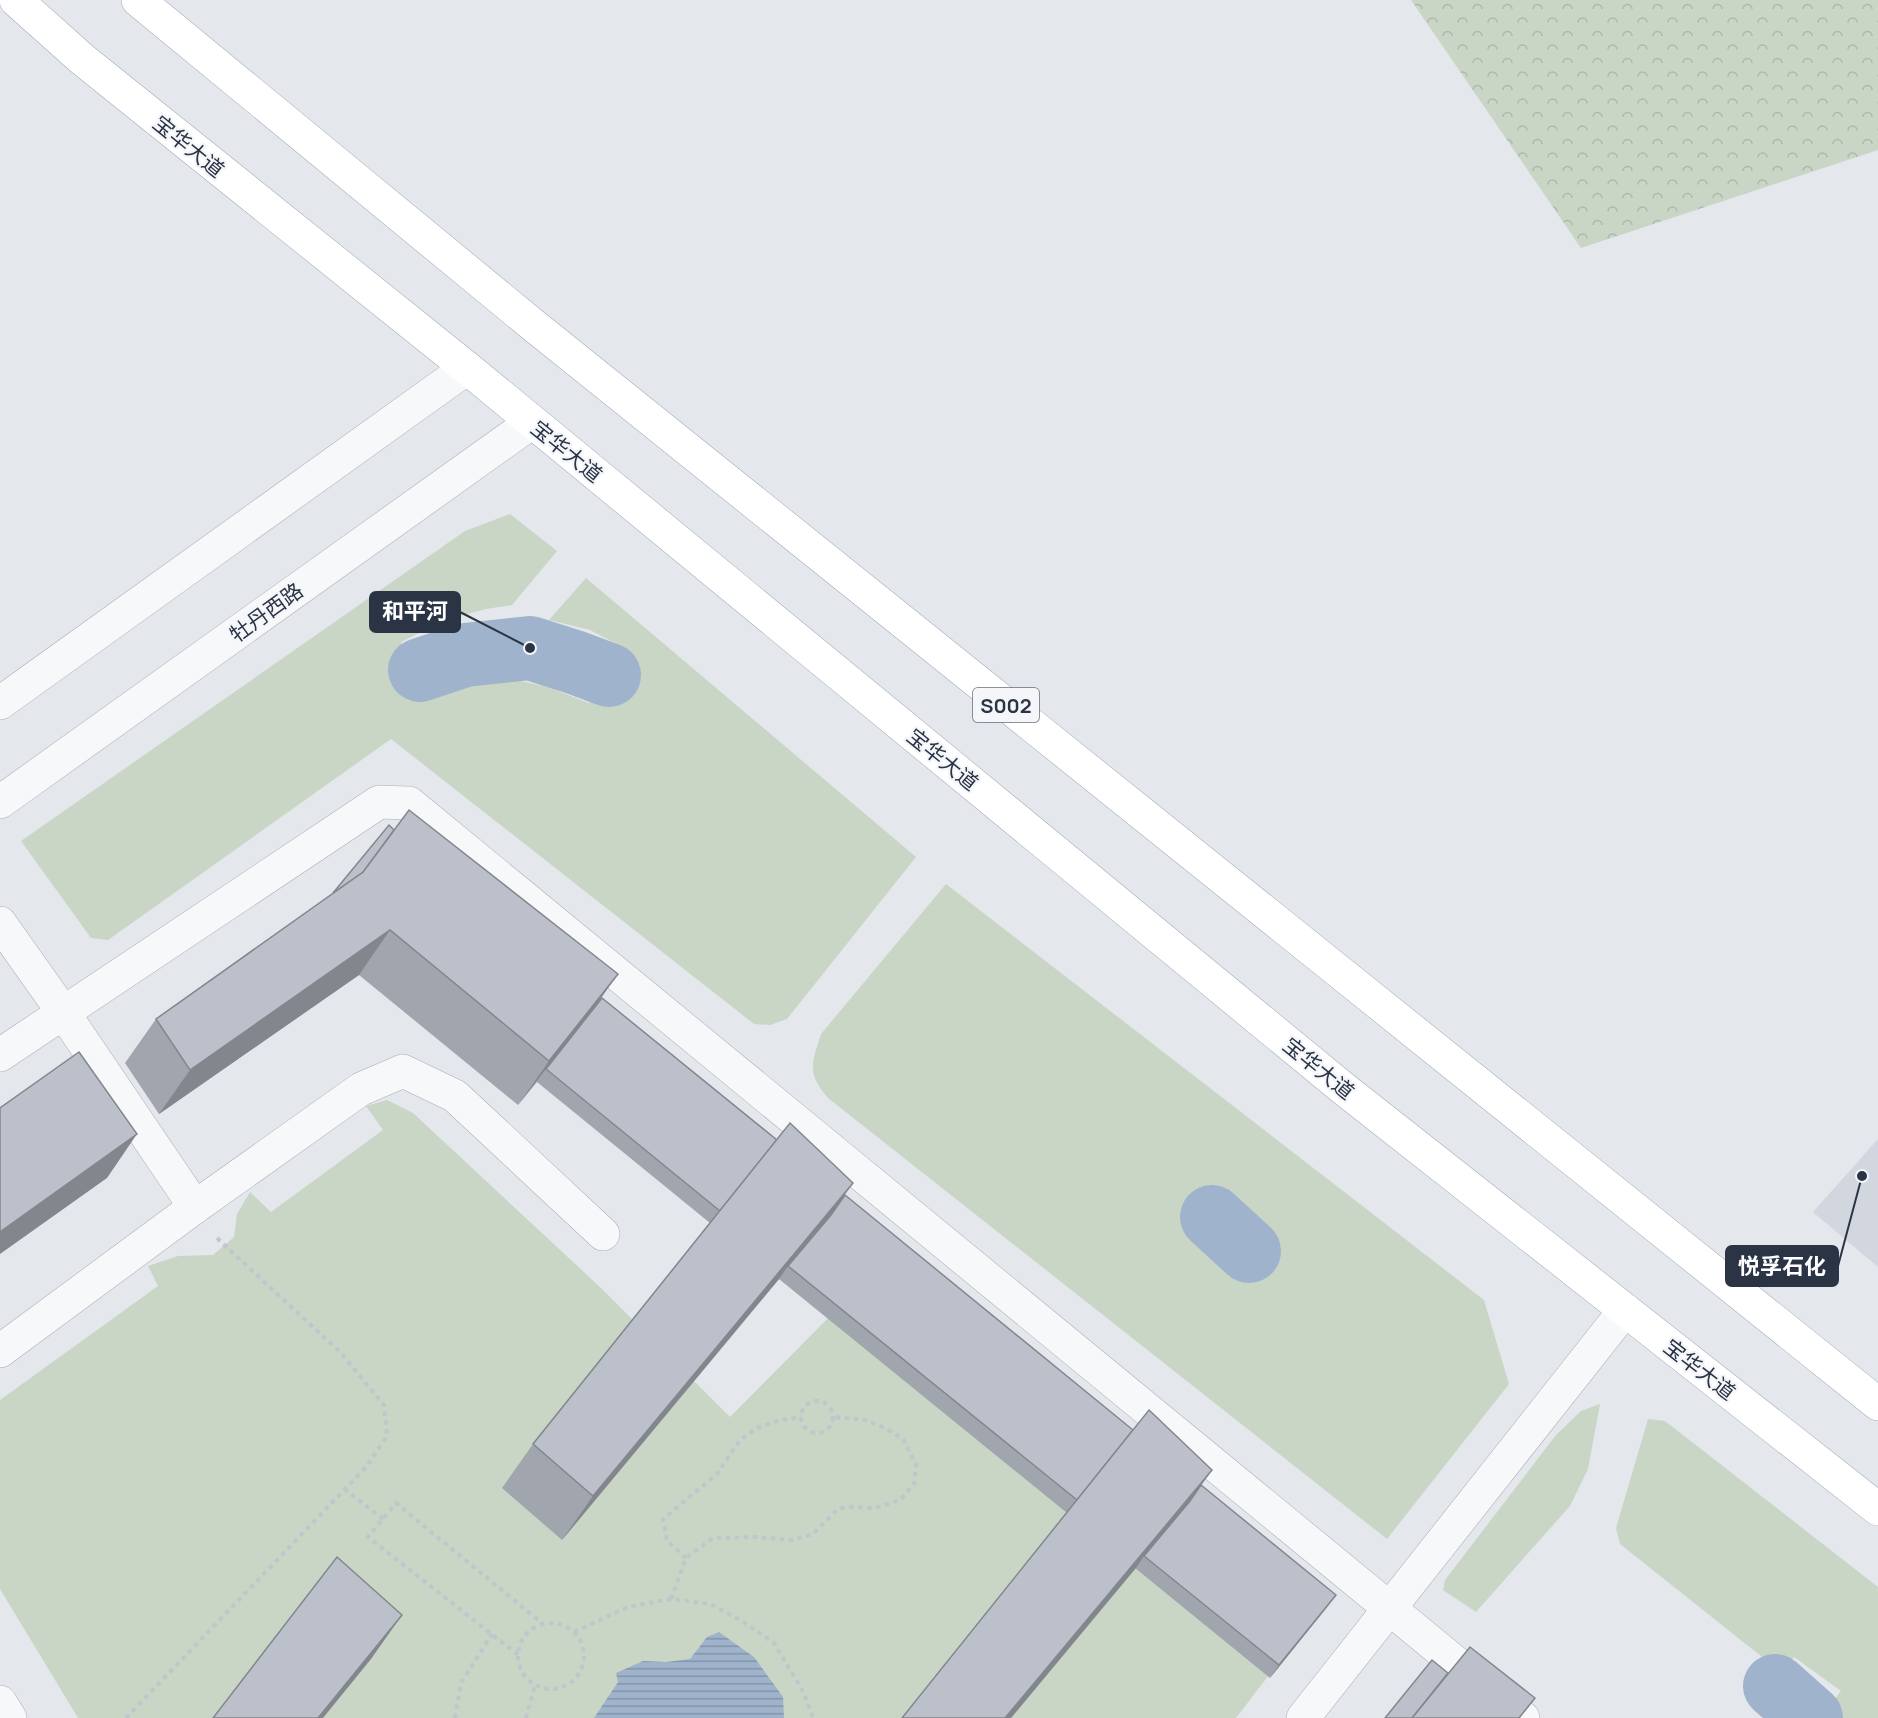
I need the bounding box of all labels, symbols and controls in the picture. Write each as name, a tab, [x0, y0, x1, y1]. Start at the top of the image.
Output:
street label: 宝华大道	[148, 109, 230, 183]
street label: 宝华大道	[526, 414, 608, 488]
street label: 牡丹西路	[224, 576, 308, 648]
callout: 和平河	[370, 592, 460, 632]
text: 和平河	[382, 596, 448, 626]
road number: S002	[973, 688, 1039, 722]
street label: 宝华大道	[902, 722, 984, 796]
street label: 宝华大道	[1278, 1031, 1360, 1105]
callout: 悦孚石化	[1726, 1246, 1838, 1286]
text: 悦孚石化	[1738, 1251, 1826, 1281]
street label: 宝华大道	[1658, 1332, 1742, 1406]

